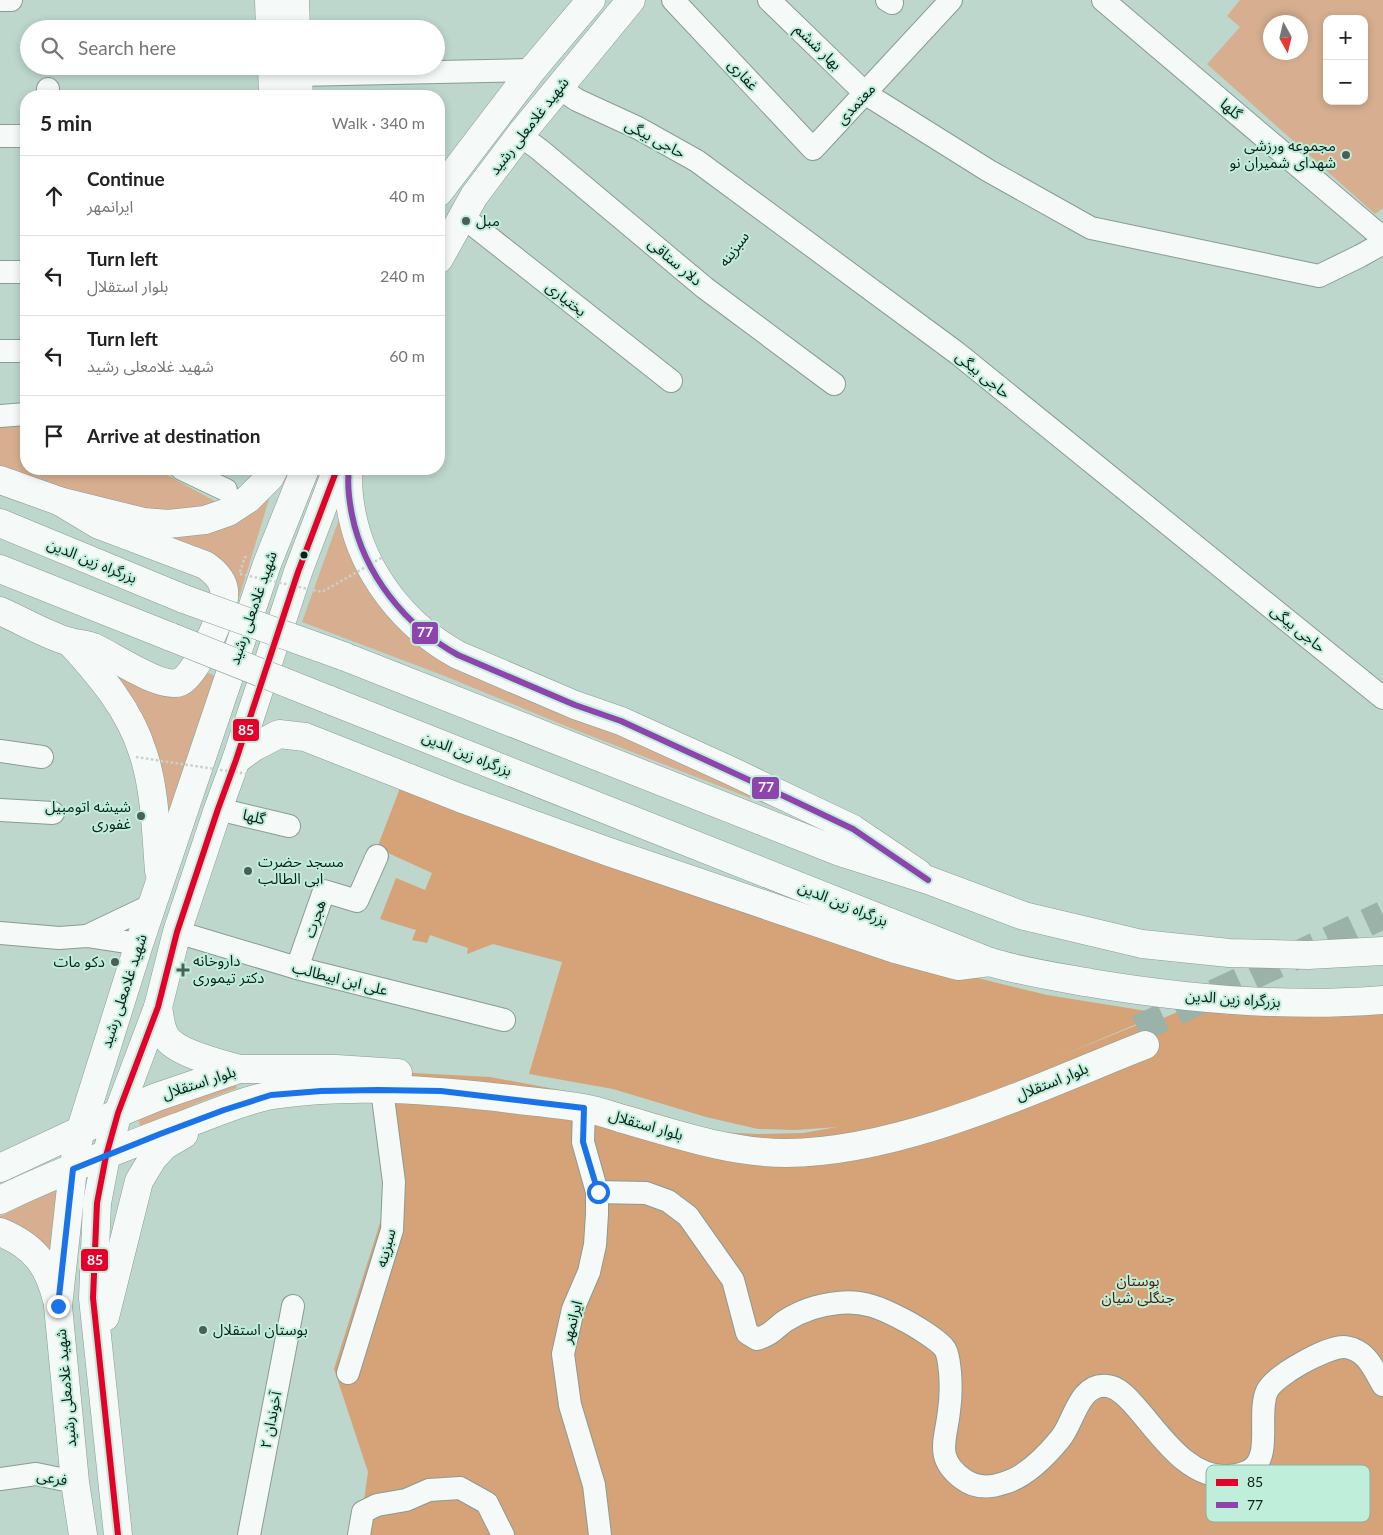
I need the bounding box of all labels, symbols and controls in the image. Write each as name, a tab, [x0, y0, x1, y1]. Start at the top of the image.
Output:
north arrow	[1263, 15, 1308, 60]
map controls	[1323, 15, 1368, 105]
button: +	[1323, 15, 1368, 60]
search box	[20, 20, 445, 75]
street label: بهار ششم	[789, 20, 846, 75]
icon: search	[38, 34, 66, 62]
text: Search here	[78, 36, 176, 59]
street label: غفاری	[724, 55, 763, 95]
button: −	[1323, 60, 1368, 105]
street label: شهید غلامعلی رشید	[485, 73, 573, 178]
street label: معتمدی	[832, 79, 879, 128]
street label: گلها	[1217, 94, 1247, 124]
text: 5 min	[40, 110, 92, 135]
text: Walk · 340 m	[332, 113, 425, 132]
street label: حاجی بیگی	[622, 115, 689, 162]
place label: مجموعه ورزشی شهدای شمیران نو	[1229, 136, 1336, 172]
marker: مجموعه ورزشی شهدای شمیران نو	[1340, 149, 1352, 161]
text: Continue	[87, 167, 165, 190]
icon: ahead	[40, 182, 68, 210]
text: 40 m	[389, 186, 425, 205]
text: ایرانمهر	[87, 196, 133, 215]
place label: مبل	[476, 211, 500, 230]
marker: مبل	[460, 215, 472, 227]
street label: سبزینه	[714, 227, 753, 270]
street label: دلار ستاقی	[644, 234, 706, 290]
text: Turn left	[87, 247, 158, 270]
icon: left	[40, 262, 68, 290]
text: 240 m	[380, 266, 425, 285]
text: بلوار استقلال	[87, 276, 168, 295]
street label: بختیاری	[542, 277, 590, 320]
text: Turn left	[87, 327, 158, 350]
icon: left	[40, 342, 68, 370]
text: 60 m	[389, 346, 425, 365]
street label: حاجی بیگی	[952, 347, 1015, 403]
text: شهید غلامعلی رشید	[87, 356, 214, 375]
icon: arrive	[40, 422, 68, 450]
text: Arrive at destination	[87, 424, 260, 447]
street label: بزرگراه زین الدین	[44, 534, 140, 587]
street label: شهید غلامعلی رشید	[224, 548, 281, 667]
unlabelled marker	[299, 550, 309, 560]
street label: حاجی بیگی	[1267, 601, 1330, 657]
line badge: 77	[411, 621, 439, 645]
text: 77	[417, 623, 433, 640]
line badge: 85	[232, 718, 260, 742]
text: 85	[238, 721, 254, 738]
street label: بزرگراه زین الدین	[419, 727, 515, 780]
line badge: 77	[751, 776, 780, 800]
text: 77	[758, 778, 774, 795]
place label: شیشه اتومبیل غفوری	[45, 797, 131, 833]
street label: گلها	[241, 805, 268, 829]
marker: شیشه اتومبیل غفوری	[135, 810, 147, 822]
place label: مسجد حضرت ابی الطالب	[258, 852, 344, 888]
marker: مسجد حضرت ابی الطالب	[242, 865, 254, 877]
street label: بزرگراه زین الدین	[795, 877, 891, 930]
street label: هجرت	[299, 897, 330, 940]
street label: شهید غلامعلی رشید	[96, 931, 151, 1050]
place label: داروخانه دکتر تیموری	[193, 951, 264, 987]
place label: دکو مات	[54, 952, 105, 971]
marker: دکو مات	[109, 956, 121, 968]
street label: علی ابن ابیطالب	[290, 957, 390, 1000]
marker: داروخانه دکتر تیموری	[177, 964, 189, 976]
street label: بزرگراه زین الدین	[1185, 986, 1281, 1011]
street label: بلوار استقلال	[1013, 1058, 1091, 1105]
street label: بلوار استقلال	[160, 1062, 238, 1103]
street label: بلوار استقلال	[607, 1105, 685, 1144]
route start	[587, 1181, 610, 1204]
street label: سبزینه	[371, 1226, 400, 1269]
line badge: 85	[80, 1248, 109, 1272]
text: 85	[87, 1251, 103, 1268]
park label: بوستان جنگلی شیان	[1102, 1271, 1175, 1307]
route end	[47, 1295, 70, 1318]
street label: ایرانمهر	[556, 1298, 586, 1346]
place label: بوستان استقلال	[213, 1320, 308, 1339]
marker: بوستان استقلال	[197, 1324, 209, 1336]
street label: شهید غلامعلی رشید	[51, 1328, 80, 1448]
street label: آخوندان ۲	[256, 1389, 285, 1450]
street label: فرعی	[35, 1465, 69, 1490]
legend	[1206, 1465, 1370, 1522]
text: 85	[1247, 1473, 1263, 1490]
text: 77	[1247, 1496, 1263, 1513]

